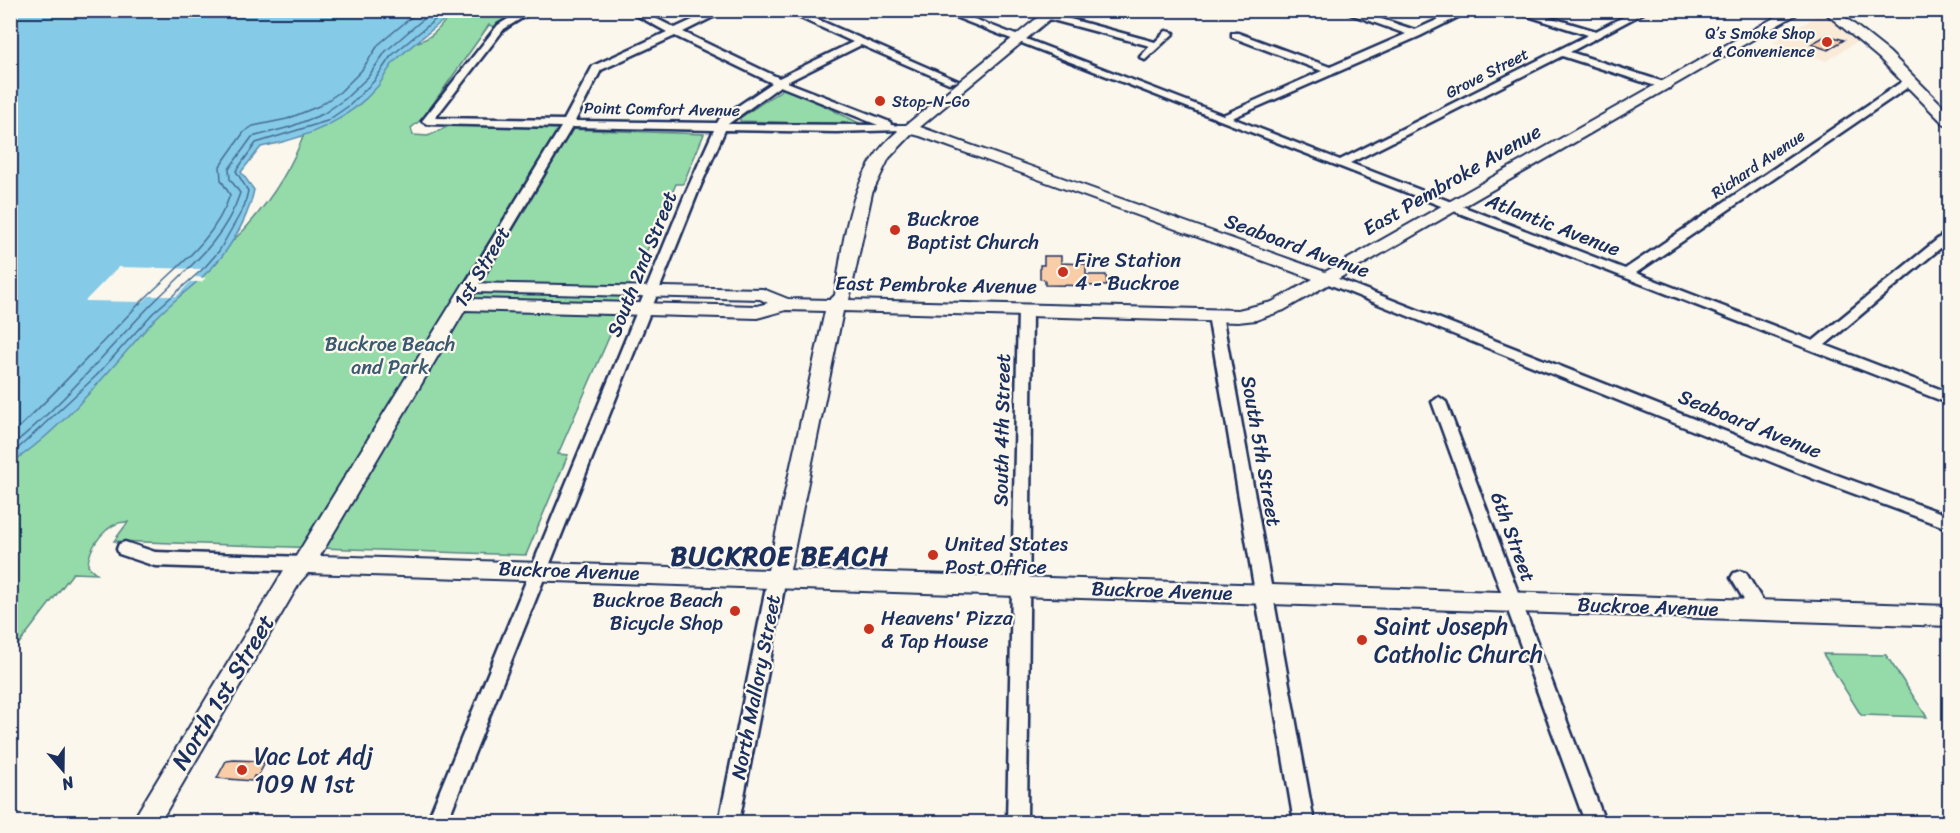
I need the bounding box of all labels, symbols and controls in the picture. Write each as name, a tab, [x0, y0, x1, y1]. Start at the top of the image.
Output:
place label: Q’s Smoke Shop & Convenience	[1705, 19, 1816, 66]
marker: Q’s Smoke Shop & Convenience	[1820, 35, 1834, 49]
street label: Grove Street	[1440, 40, 1534, 106]
place label: Stop-N-Go	[892, 87, 970, 116]
street label: Point Comfort Avenue	[584, 93, 740, 125]
marker: Stop-N-Go	[873, 94, 887, 108]
street label: East Pembroke Avenue	[1356, 114, 1548, 246]
street label: Richard Avenue	[1705, 122, 1811, 206]
street label: Atlantic Avenue	[1480, 183, 1625, 267]
street label: South 2nd Street	[597, 185, 687, 342]
place label: Buckroe Baptist Church	[907, 202, 1039, 260]
street label: Seaboard Avenue	[1219, 204, 1375, 288]
street label: 1st Street	[444, 219, 520, 315]
marker: Buckroe Baptist Church	[888, 223, 902, 237]
place label: Fire Station 4 - Buckroe	[1075, 243, 1181, 301]
marker: Fire Station 4 - Buckroe	[1056, 265, 1070, 279]
street label: East Pembroke Avenue	[835, 266, 1037, 304]
park label: Buckroe Beach and Park	[325, 327, 455, 385]
street label: South 4th Street	[983, 353, 1021, 507]
street label: South 5th Street	[1231, 373, 1292, 529]
street label: Seaboard Avenue	[1673, 379, 1827, 469]
street label: 6th Street	[1480, 487, 1546, 587]
place label: United States Post Office	[945, 527, 1069, 585]
district label: BUCKROE BEACH	[671, 533, 889, 579]
marker: United States Post Office	[926, 548, 940, 562]
street label: Buckroe Avenue	[498, 551, 640, 591]
street label: Buckroe Avenue	[1091, 571, 1233, 611]
place label: Buckroe Beach Bicycle Shop	[592, 583, 723, 641]
street label: Buckroe Avenue	[1577, 587, 1719, 627]
street label: North Mallory Street	[721, 591, 791, 782]
place label: Heavens' Pizza & Tap House	[881, 601, 1014, 659]
marker: Buckroe Beach Bicycle Shop	[728, 604, 742, 618]
place label: Saint Joseph Catholic Church	[1374, 605, 1543, 675]
street label: North 1st Street	[160, 606, 286, 778]
marker: Heavens' Pizza & Tap House	[862, 622, 876, 636]
marker: Saint Joseph Catholic Church	[1355, 633, 1369, 647]
place label: Vac Lot Adj 109 N 1st	[254, 735, 373, 805]
north arrow	[33, 740, 93, 800]
marker: Vac Lot Adj 109 N 1st	[235, 763, 249, 777]
text: N	[57, 768, 79, 799]

